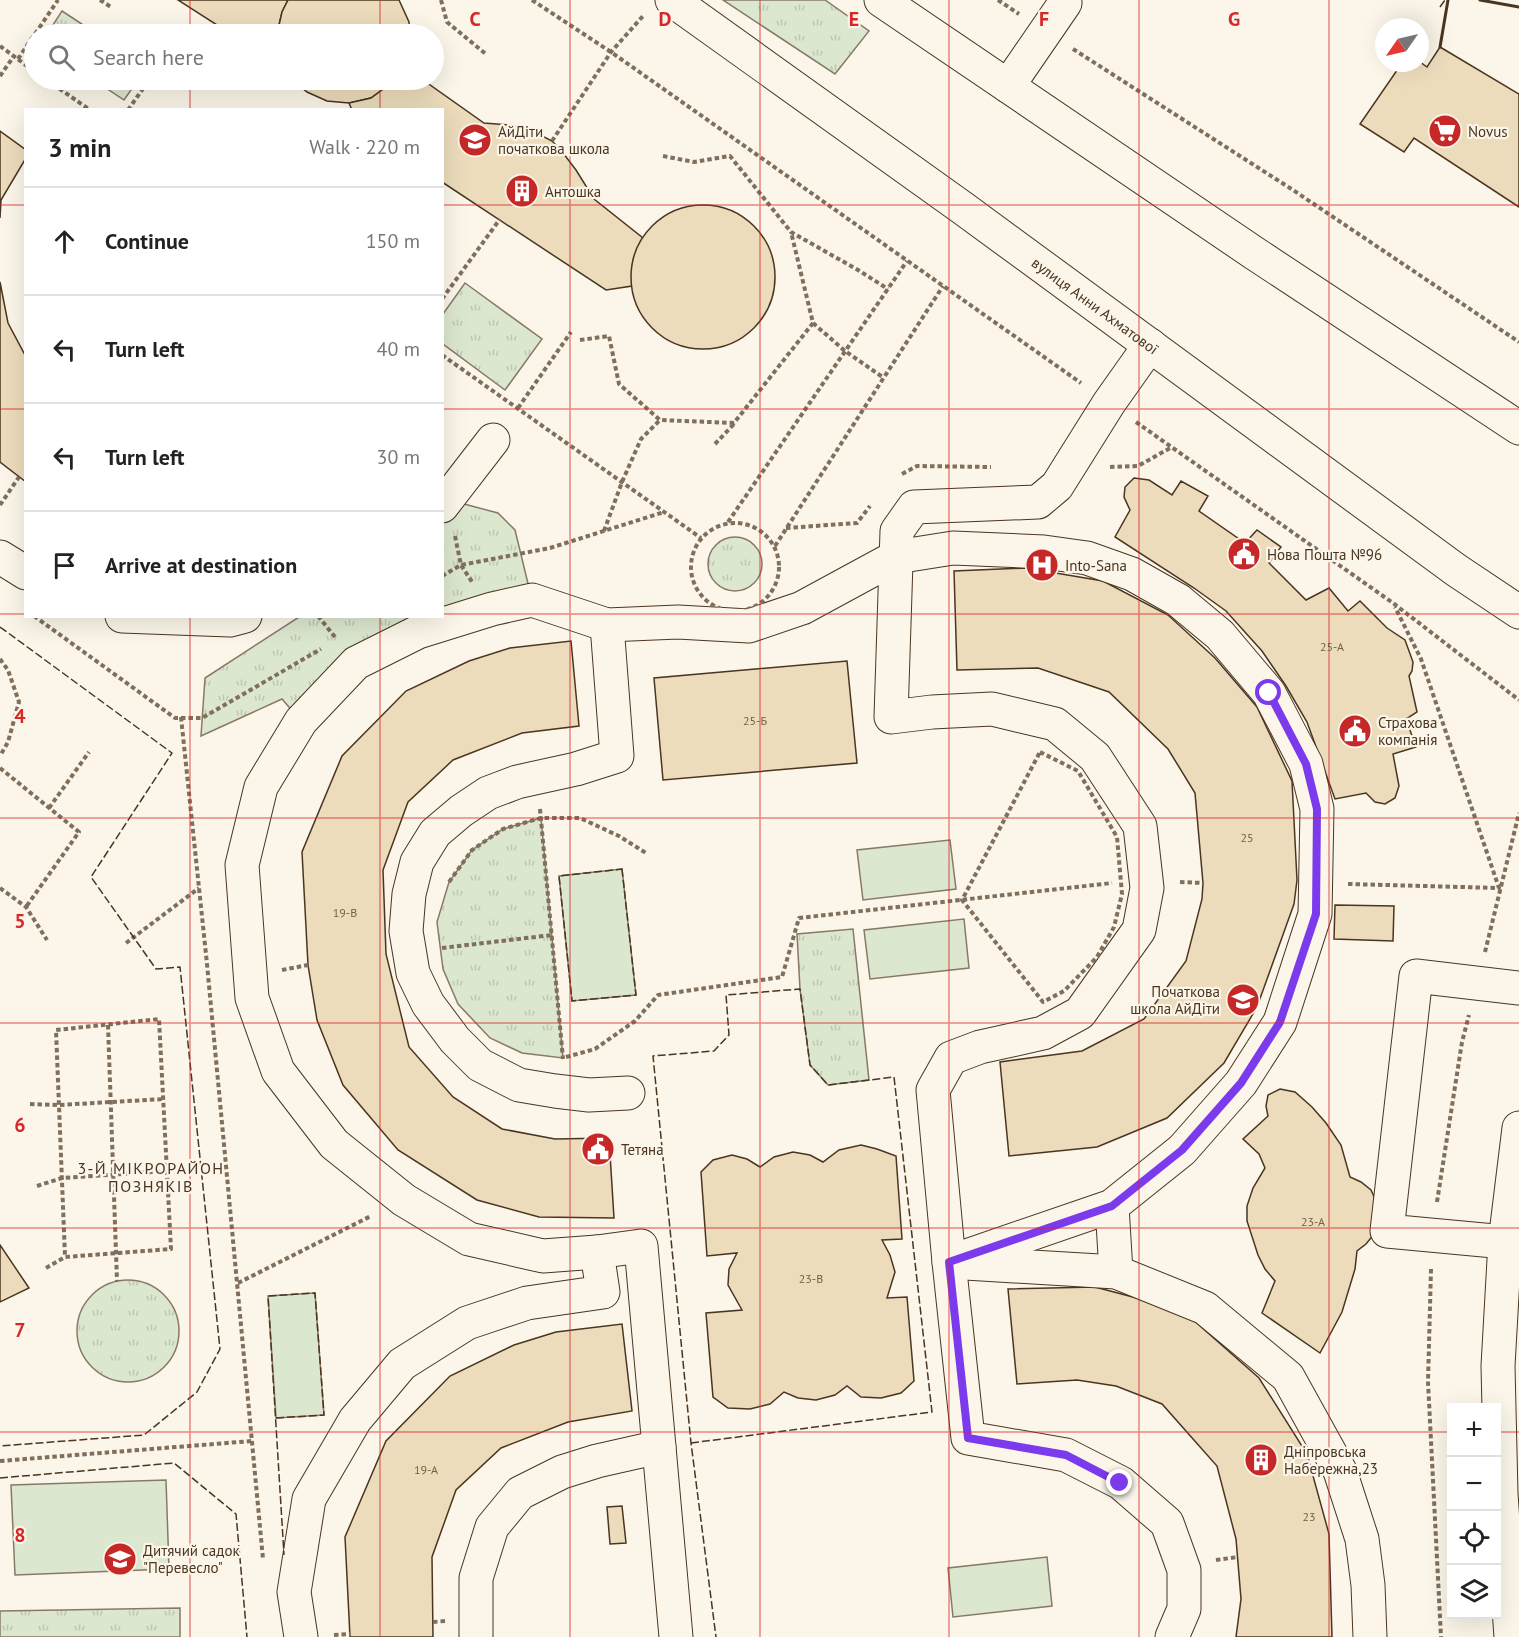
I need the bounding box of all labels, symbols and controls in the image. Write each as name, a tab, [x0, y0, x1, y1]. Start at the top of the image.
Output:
text: C	[469, 6, 481, 32]
text: D	[659, 6, 672, 32]
text: E	[849, 6, 859, 32]
text: F	[1039, 6, 1049, 32]
text: G	[1228, 6, 1240, 32]
north arrow	[1375, 18, 1429, 72]
search box	[24, 24, 444, 90]
icon: search	[45, 41, 78, 74]
text: Search here	[93, 43, 204, 71]
supermarket icon: Novus	[1427, 113, 1463, 149]
school or university icon: АйДіти початкова школа	[457, 122, 493, 158]
place label: АйДіти початкова школа	[498, 122, 610, 158]
place label: Novus	[1468, 122, 1508, 141]
text: 3 min	[48, 131, 111, 164]
text: Walk · 220 m	[309, 134, 420, 160]
building icon: Антошка	[504, 173, 540, 209]
place label: Антошка	[545, 182, 601, 201]
icon: ahead	[48, 225, 81, 258]
text: Continue	[105, 227, 189, 255]
text: 150 m	[366, 228, 420, 254]
street label: вулиця Анни Ахматової	[1028, 253, 1162, 358]
icon: left	[48, 333, 81, 366]
text: Turn left	[105, 335, 185, 363]
text: 40 m	[377, 336, 420, 362]
icon: left	[48, 441, 81, 474]
text: Turn left	[105, 443, 185, 471]
text: 30 m	[377, 444, 420, 470]
public building icon: Нова Пошта №96	[1226, 536, 1262, 572]
place label: Нова Пошта №96	[1267, 545, 1382, 564]
hospital icon: Into-Sana	[1024, 547, 1060, 583]
icon: arrive	[48, 549, 81, 582]
text: Arrive at destination	[105, 551, 297, 579]
place label: Into-Sana	[1065, 556, 1127, 575]
house number: 25-А	[1320, 639, 1344, 654]
route start	[1255, 679, 1281, 705]
text: 4	[14, 703, 26, 729]
house number: 25-Б	[743, 713, 767, 728]
public building icon: Страхова компанія	[1337, 713, 1373, 749]
place label: Страхова компанія	[1378, 713, 1438, 749]
house number: 25	[1240, 830, 1254, 845]
house number: 19-В	[333, 905, 357, 920]
text: 5	[14, 908, 26, 934]
place label: Початкова школа АйДіти	[1130, 982, 1220, 1018]
school or university icon: Початкова школа АйДіти	[1225, 982, 1261, 1018]
text: 6	[14, 1112, 26, 1138]
public building icon: Тетяна	[580, 1131, 616, 1167]
place label: Тетяна	[621, 1140, 664, 1159]
district label: 3-Й МІКРОРАЙОН ПОЗНЯКІВ	[77, 1158, 225, 1196]
house number: 23-А	[1301, 1214, 1325, 1229]
house number: 23-В	[799, 1271, 823, 1286]
text: 7	[14, 1317, 26, 1343]
map controls	[1447, 1403, 1501, 1619]
button: +	[1447, 1403, 1501, 1457]
building icon: Дніпровська Набережна,23	[1243, 1442, 1279, 1478]
place label: Дніпровська Набережна,23	[1284, 1442, 1378, 1478]
button: −	[1447, 1457, 1501, 1511]
house number: 19-А	[414, 1462, 438, 1477]
route end	[1106, 1469, 1132, 1495]
house number: 23	[1302, 1509, 1316, 1524]
button: locate	[1447, 1511, 1501, 1565]
text: 8	[14, 1522, 26, 1548]
school or university icon: Дитячий садок "Перевесло"	[102, 1541, 138, 1577]
place label: Дитячий садок "Перевесло"	[143, 1541, 240, 1577]
button: layers	[1447, 1565, 1501, 1619]

